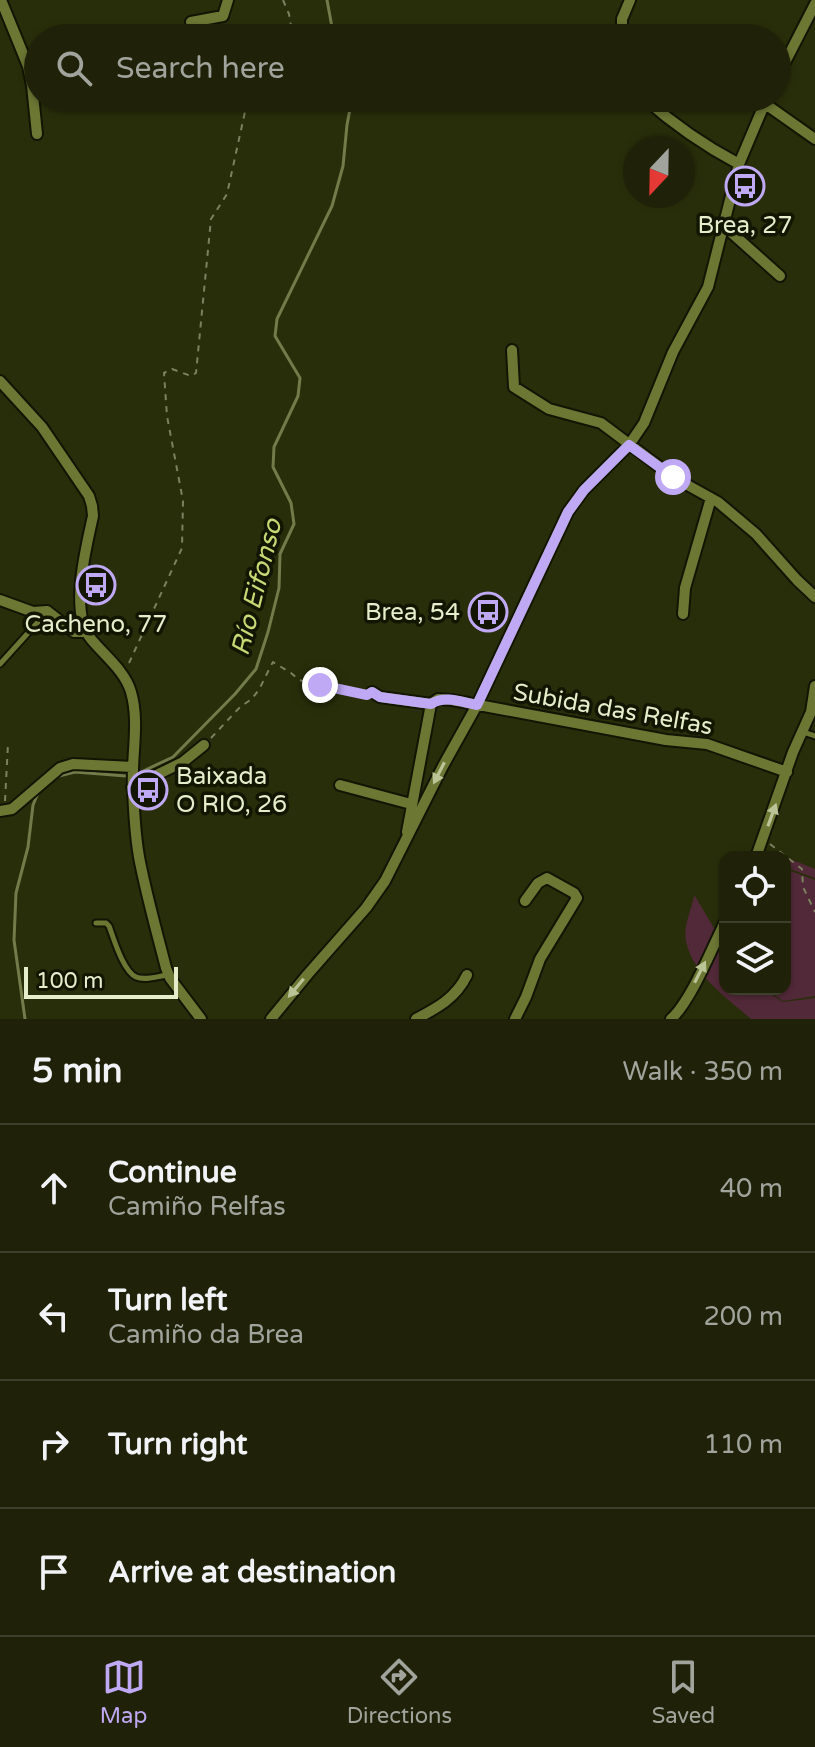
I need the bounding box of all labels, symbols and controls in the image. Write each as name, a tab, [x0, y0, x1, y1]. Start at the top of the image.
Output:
search box	[24, 24, 791, 112]
icon: search	[52, 46, 96, 90]
text: Search here	[116, 50, 285, 87]
north arrow	[623, 136, 695, 208]
bus stop icon: Brea, 27	[724, 165, 766, 207]
place label: Brea, 27	[698, 211, 793, 240]
route start	[655, 459, 691, 495]
water label: Río Eifonso	[225, 514, 289, 659]
bus stop icon: Cacheno, 77	[75, 564, 117, 606]
bus stop icon: Brea, 54	[467, 591, 509, 633]
place label: Brea, 54	[365, 598, 460, 627]
place label: Cacheno, 77	[25, 610, 167, 639]
route end	[302, 667, 338, 703]
street label: Subida das Relfas	[511, 678, 715, 741]
place label: Baixada O RIO, 26	[176, 762, 287, 819]
one-way arrow	[433, 762, 446, 785]
bus stop icon: Baixada O RIO, 26	[127, 769, 169, 811]
one-way arrow	[766, 802, 778, 826]
map controls	[719, 851, 791, 995]
button: locate	[719, 851, 791, 923]
button: layers	[719, 923, 791, 995]
one-way arrow	[693, 961, 707, 983]
scale bar	[24, 963, 178, 999]
text: 100 m	[36, 968, 103, 994]
one-way arrow	[288, 978, 305, 998]
text: 5 min	[32, 1051, 123, 1092]
text: Walk · 350 m	[623, 1056, 783, 1087]
text: Continue	[108, 1154, 237, 1191]
icon: ahead	[32, 1166, 76, 1210]
text: 40 m	[720, 1173, 783, 1204]
text: Camiño Relfas	[108, 1191, 286, 1222]
text: Turn left	[108, 1282, 227, 1319]
icon: left	[32, 1294, 76, 1338]
text: 200 m	[703, 1301, 783, 1332]
text: Camiño da Brea	[108, 1319, 304, 1350]
icon: right	[32, 1422, 76, 1466]
text: Turn right	[108, 1426, 248, 1463]
text: 110 m	[703, 1429, 783, 1460]
icon: arrive	[32, 1550, 76, 1594]
text: Arrive at destination	[108, 1554, 396, 1591]
tab: Map	[100, 1655, 147, 1729]
tab: Directions	[347, 1655, 452, 1729]
tab: Saved	[652, 1655, 715, 1729]

